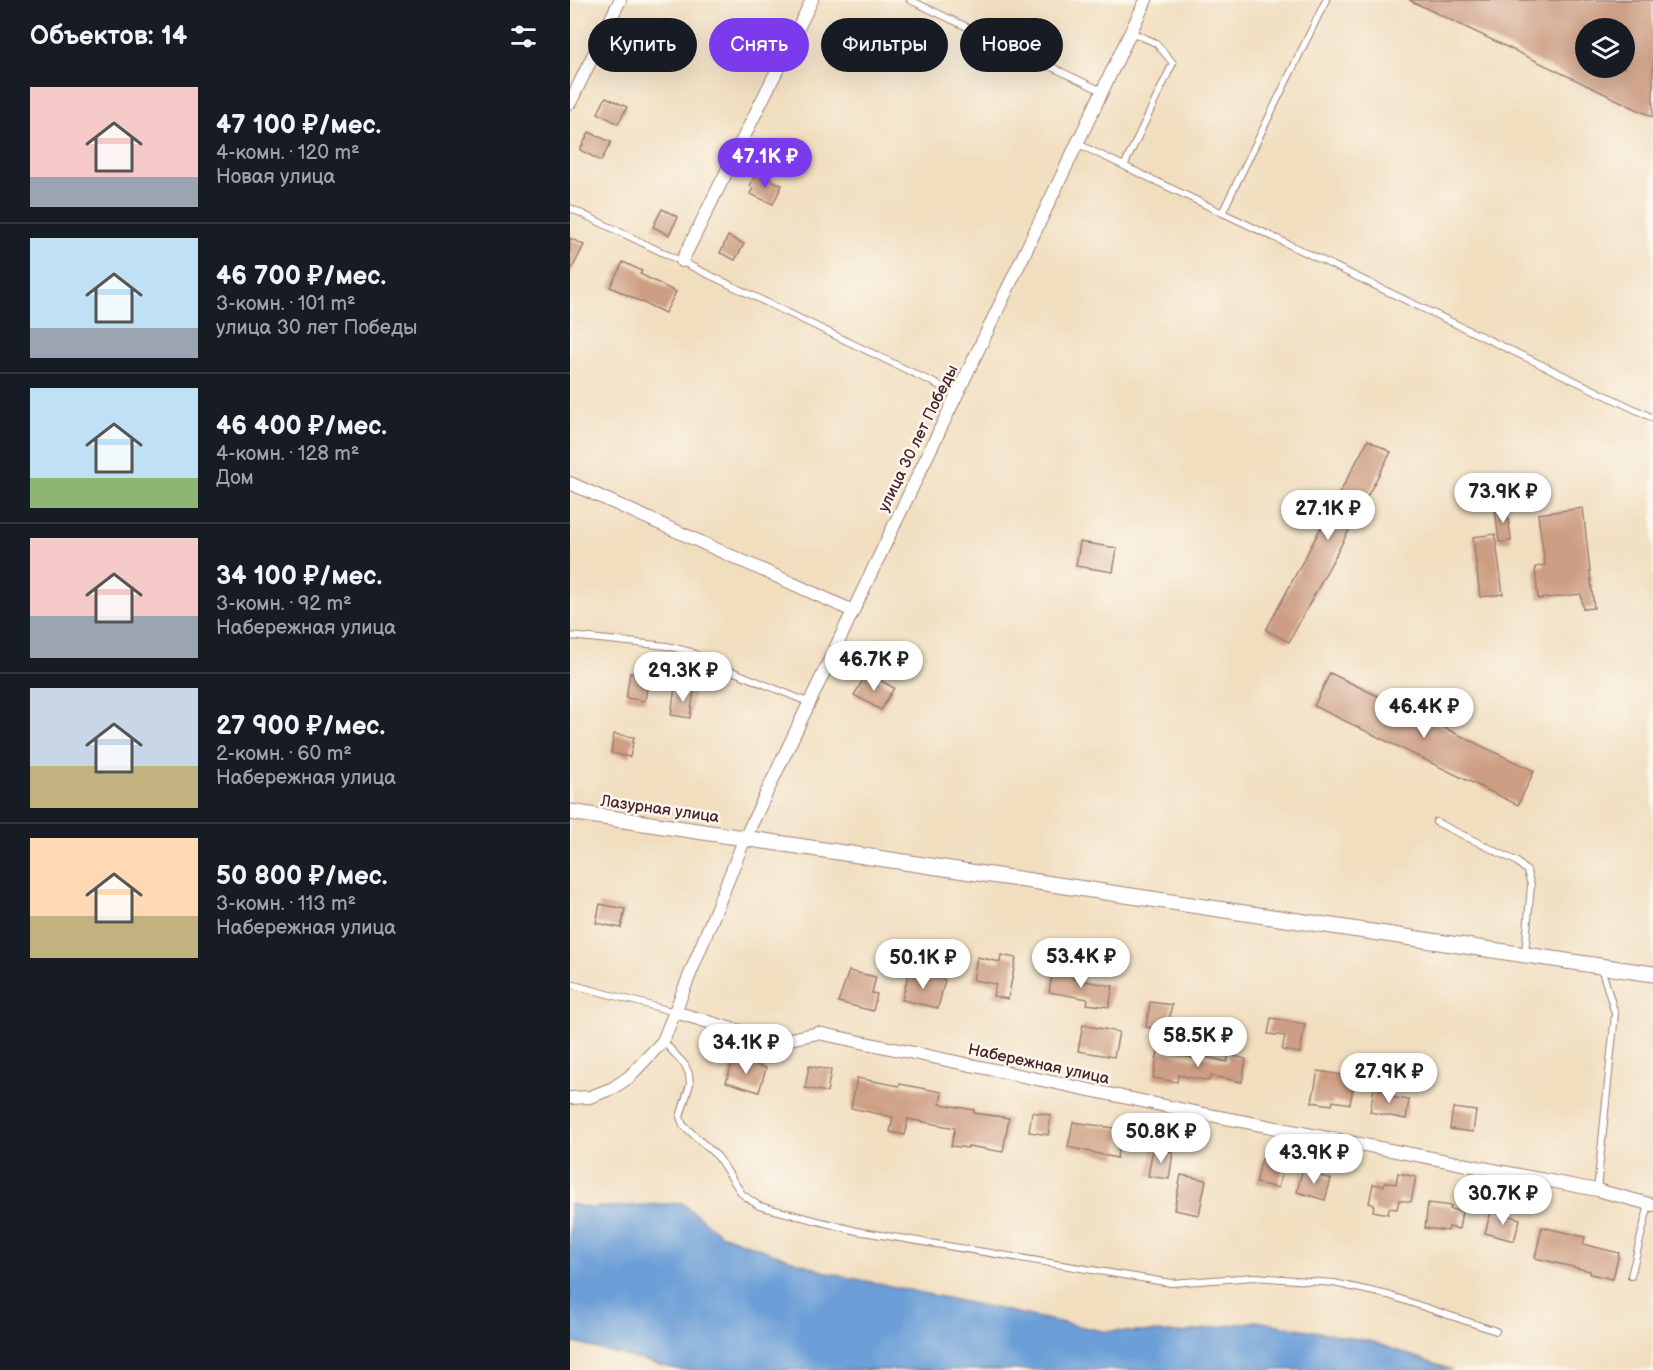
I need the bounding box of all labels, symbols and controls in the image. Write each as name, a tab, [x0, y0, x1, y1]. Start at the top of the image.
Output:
chip: Купить	[588, 18, 697, 72]
chip: Снять	[709, 18, 809, 72]
chip: Фильтры	[821, 18, 948, 72]
chip: Новое	[960, 18, 1063, 72]
map controls	[1575, 18, 1635, 78]
button: layers	[1575, 18, 1635, 78]
icon: filters	[507, 20, 540, 53]
text: Объектов: 14	[30, 21, 187, 52]
text: 47 100 ₽/мес.	[216, 110, 381, 141]
icon: home	[78, 111, 150, 183]
pin: 47.1K ₽	[710, 138, 820, 189]
text: 4-комн. · 120 m²	[216, 141, 360, 165]
text: 47.1K ₽	[732, 145, 798, 169]
text: Новая улица	[216, 165, 335, 189]
text: 46 700 ₽/мес.	[216, 261, 386, 292]
icon: home	[78, 262, 150, 334]
text: 3-комн. · 101 m²	[216, 292, 356, 316]
text: улица 30 лет Победы	[216, 316, 417, 340]
street label: улица 30 лет Победы	[874, 362, 962, 515]
text: 46 400 ₽/мес.	[216, 411, 387, 442]
icon: home	[78, 412, 150, 484]
text: 4-комн. · 128 m²	[216, 442, 359, 466]
text: Дом	[216, 466, 254, 490]
pin: 73.9K ₽	[1448, 473, 1558, 524]
text: 73.9K ₽	[1468, 480, 1538, 504]
pin: 27.1K ₽	[1273, 490, 1383, 541]
text: 27.1K ₽	[1295, 497, 1361, 521]
text: 34 100 ₽/мес.	[216, 561, 382, 592]
icon: home	[78, 562, 150, 634]
text: 3-комн. · 92 m²	[216, 592, 352, 616]
text: Набережная улица	[216, 616, 396, 640]
pin: 46.7K ₽	[819, 641, 929, 692]
text: 46.7K ₽	[839, 648, 909, 672]
pin: 29.3K ₽	[628, 652, 738, 703]
text: 29.3K ₽	[648, 659, 718, 683]
pin: 46.4K ₽	[1369, 688, 1479, 739]
text: 46.4K ₽	[1389, 695, 1459, 719]
text: 27 900 ₽/мес.	[216, 711, 385, 742]
icon: home	[78, 712, 150, 784]
text: 2-комн. · 60 m²	[216, 742, 352, 766]
text: Набережная улица	[216, 766, 396, 790]
street label: Лазурная улица	[598, 792, 721, 827]
text: 50 800 ₽/мес.	[216, 861, 388, 892]
icon: home	[78, 862, 150, 934]
text: 3-комн. · 113 m²	[216, 892, 356, 916]
text: Набережная улица	[216, 916, 396, 940]
pin: 53.4K ₽	[1026, 938, 1136, 989]
pin: 50.1K ₽	[868, 939, 978, 990]
text: 53.4K ₽	[1046, 945, 1116, 969]
text: 50.1K ₽	[889, 946, 957, 970]
pin: 58.5K ₽	[1143, 1017, 1253, 1068]
pin: 34.1K ₽	[691, 1024, 801, 1075]
text: 58.5K ₽	[1163, 1024, 1233, 1048]
text: 34.1K ₽	[713, 1031, 779, 1055]
street label: Набережная улица	[966, 1040, 1112, 1089]
pin: 27.9K ₽	[1334, 1053, 1444, 1104]
text: 27.9K ₽	[1354, 1060, 1424, 1084]
pin: 50.8K ₽	[1106, 1113, 1216, 1164]
text: 50.8K ₽	[1125, 1120, 1197, 1144]
pin: 43.9K ₽	[1259, 1134, 1369, 1185]
text: 43.9K ₽	[1279, 1141, 1349, 1165]
pin: 30.7K ₽	[1448, 1175, 1558, 1226]
text: 30.7K ₽	[1468, 1182, 1538, 1206]

